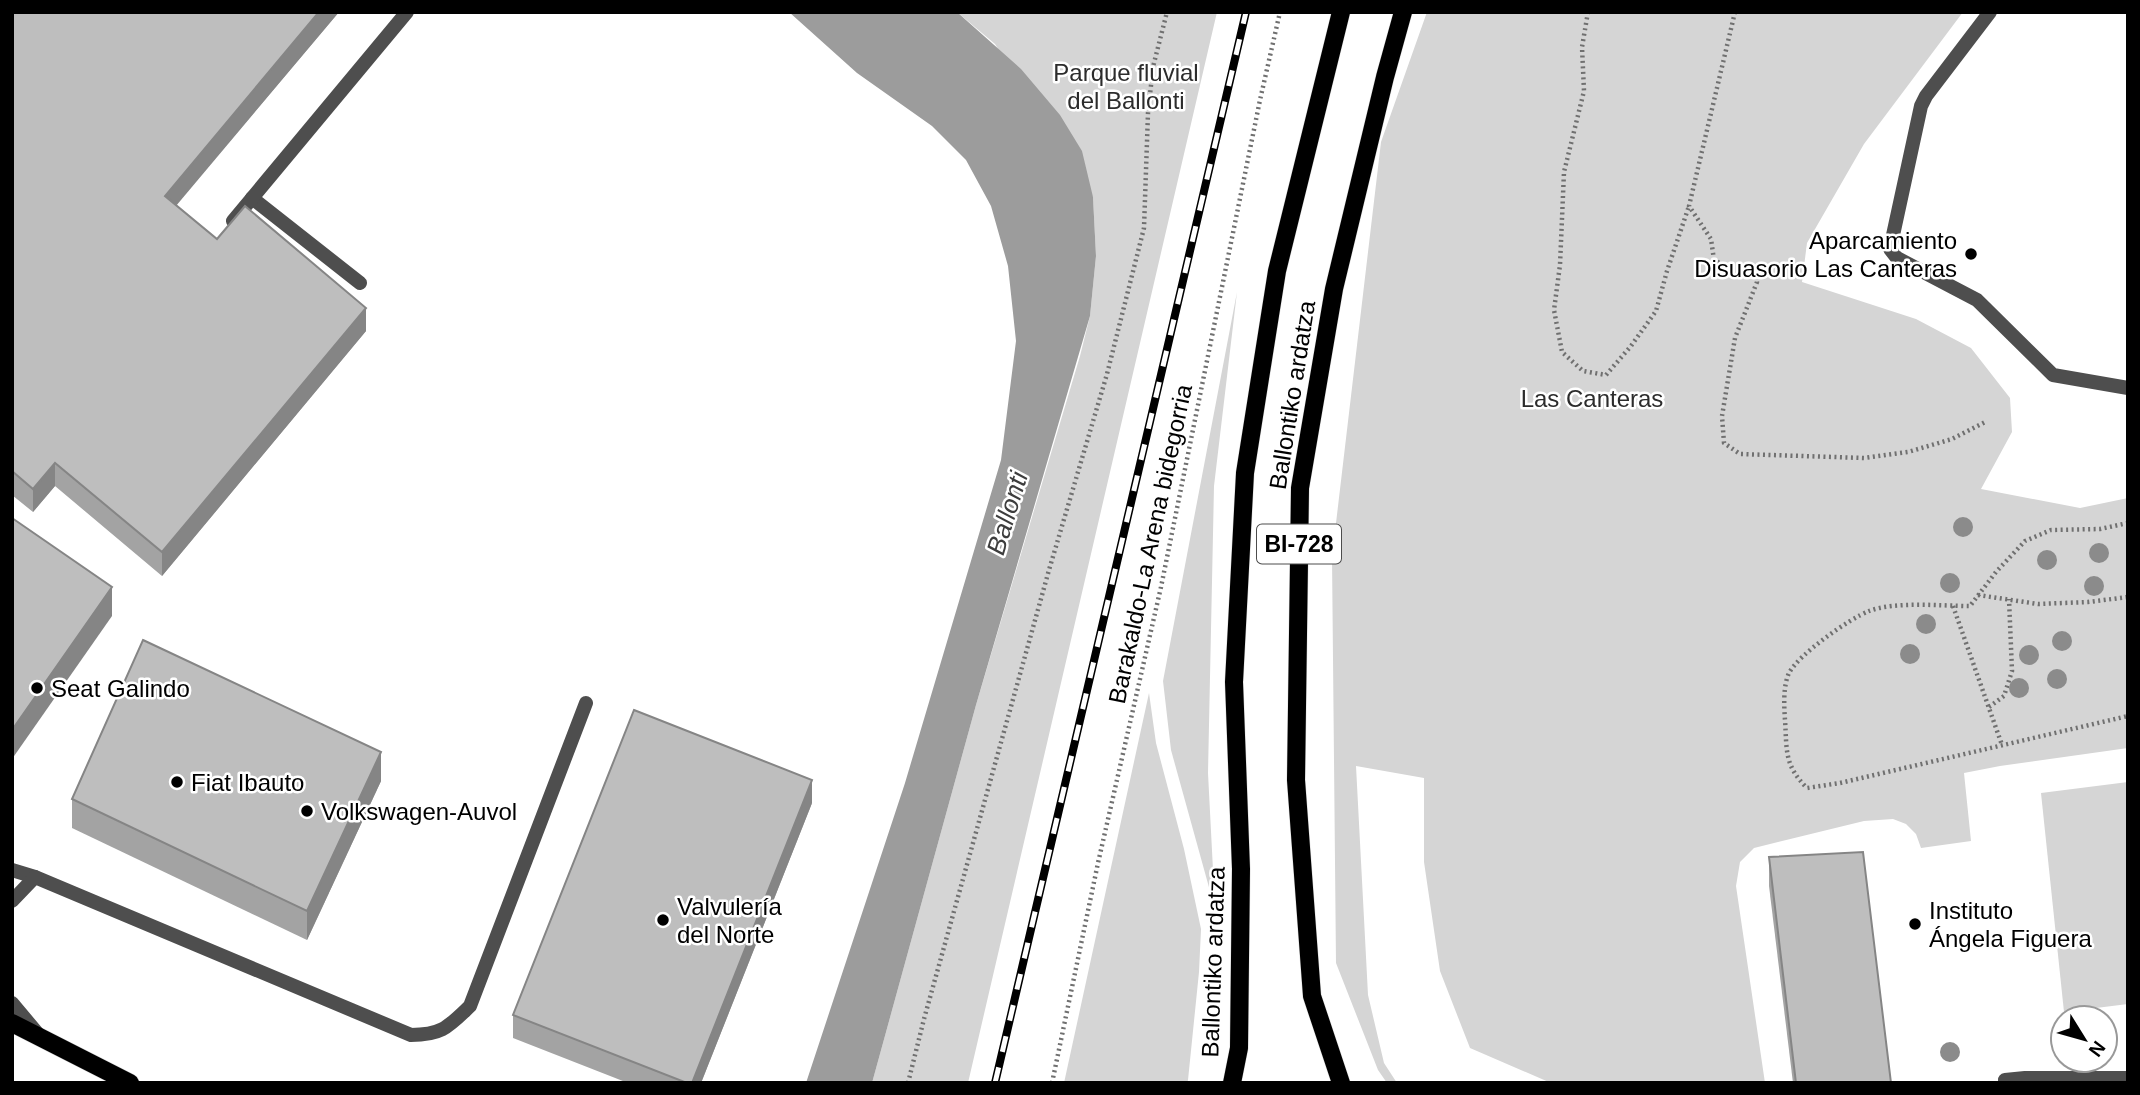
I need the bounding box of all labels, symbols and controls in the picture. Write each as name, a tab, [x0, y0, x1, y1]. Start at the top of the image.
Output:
park label: Parque fluvial del Ballonti	[1053, 59, 1199, 114]
place label: Aparcamiento Disuasorio Las Canteras	[1694, 227, 1957, 282]
marker: Aparcamiento Disuasorio Las Canteras	[1963, 246, 1979, 262]
street label: Ballontiko ardatza	[1264, 298, 1320, 491]
street label: Barakaldo-La Arena bidegorria	[1103, 381, 1197, 706]
park label: Las Canteras	[1521, 385, 1663, 412]
water label: Ballonti	[980, 467, 1034, 558]
road number: BI-728	[1257, 524, 1341, 564]
place label: Seat Galindo	[51, 675, 190, 702]
marker: Seat Galindo	[29, 680, 45, 696]
place label: Fiat Ibauto	[191, 769, 304, 796]
marker: Fiat Ibauto	[169, 774, 185, 790]
place label: Volkswagen-Auvol	[321, 798, 517, 825]
marker: Volkswagen-Auvol	[299, 803, 315, 819]
street label: Ballontiko ardatza	[1196, 866, 1230, 1058]
place label: Valvulería del Norte	[677, 893, 783, 948]
place label: Instituto Ángela Figuera	[1929, 897, 2092, 952]
marker: Valvulería del Norte	[655, 912, 671, 928]
marker: Instituto Ángela Figuera	[1907, 916, 1923, 932]
north arrow	[2049, 1004, 2119, 1074]
text: N	[2085, 1037, 2110, 1061]

